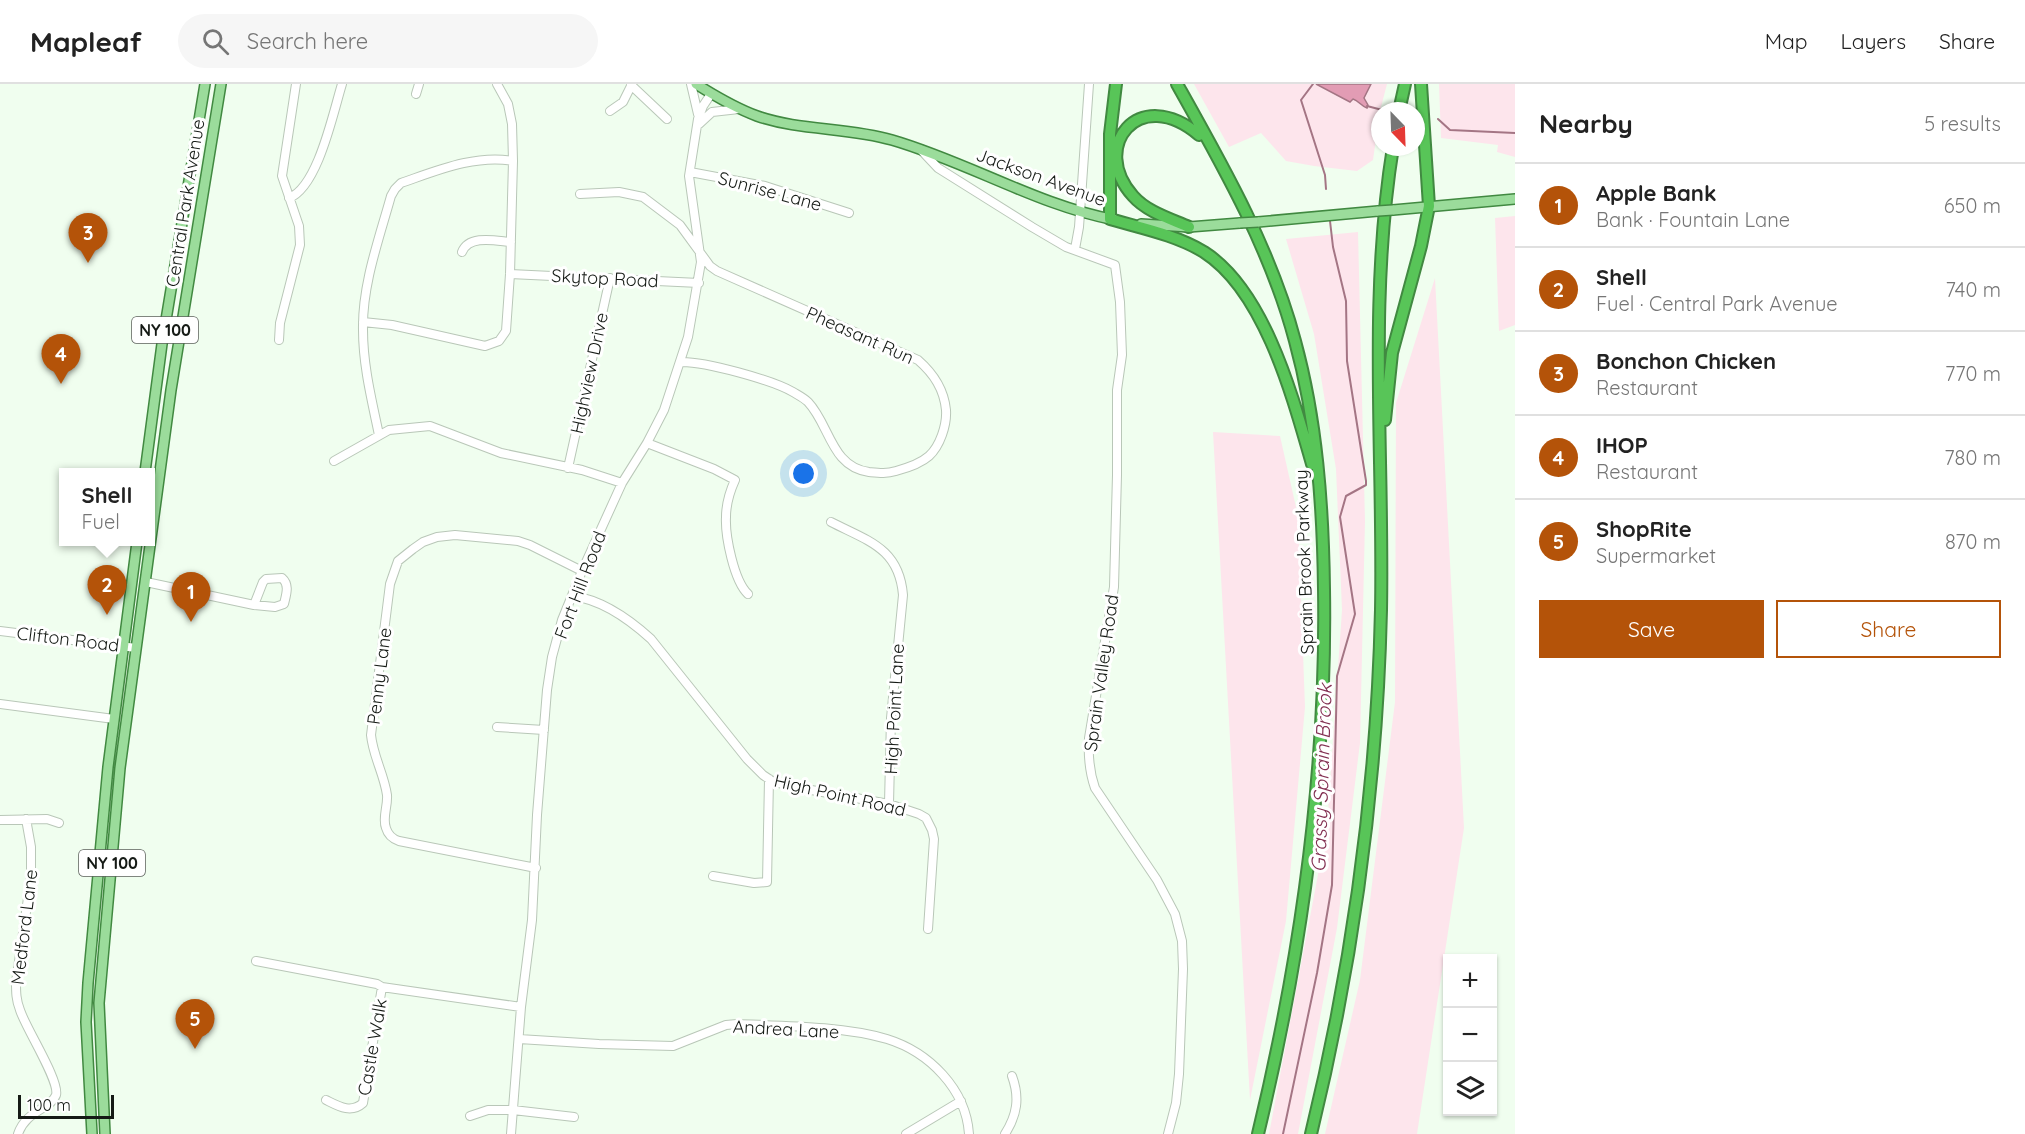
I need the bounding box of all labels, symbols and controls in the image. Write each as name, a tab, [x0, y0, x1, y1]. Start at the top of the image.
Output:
search box	[178, 14, 598, 68]
text: Mapleaf	[30, 24, 142, 59]
icon: search	[199, 25, 232, 58]
text: Search here	[247, 27, 368, 55]
text: Map	[1765, 28, 1808, 54]
text: Layers	[1841, 28, 1906, 54]
text: Share	[1939, 28, 1995, 54]
north arrow	[1371, 102, 1425, 156]
text: Nearby	[1539, 107, 1633, 140]
text: 5 results	[1924, 111, 2001, 136]
street label: Central Park Avenue	[160, 117, 210, 289]
street label: Jackson Avenue	[973, 143, 1109, 211]
street label: Sunrise Lane	[716, 166, 824, 216]
text: Apple Bank	[1596, 179, 1716, 207]
text: 1	[1555, 193, 1562, 218]
text: 650 m	[1944, 193, 2001, 218]
text: Bank · Fountain Lane	[1596, 207, 1790, 232]
pin: 3	[68, 214, 107, 263]
text: Shell	[1596, 263, 1647, 291]
street label: Skytop Road	[551, 264, 659, 292]
text: 2	[1553, 277, 1564, 302]
text: 740 m	[1945, 277, 2001, 302]
text: Fuel · Central Park Avenue	[1596, 291, 1838, 316]
street label: Pheasant Run	[803, 301, 917, 369]
street label: Highview Drive	[565, 310, 613, 436]
road number: NY 100	[132, 317, 198, 343]
pin: 4	[42, 334, 80, 384]
text: Bonchon Chicken	[1596, 347, 1776, 375]
text: 3	[1553, 361, 1564, 386]
text: 770 m	[1945, 361, 2001, 386]
text: Restaurant	[1596, 375, 1698, 400]
text: IHOP	[1596, 431, 1648, 459]
text: 4	[1553, 445, 1564, 470]
text: 780 m	[1944, 445, 2001, 470]
your location	[789, 459, 818, 488]
text: Restaurant	[1596, 459, 1698, 484]
popup	[59, 468, 155, 546]
street label: Sprain Brook Parkway	[1289, 469, 1319, 655]
text: Shell	[82, 481, 132, 509]
text: Fuel	[82, 509, 120, 534]
text: ShopRite	[1596, 515, 1692, 543]
street label: Fort Hill Road	[549, 528, 611, 642]
text: 5	[1553, 529, 1564, 554]
text: 870 m	[1945, 529, 2001, 554]
text: Supermarket	[1596, 543, 1716, 568]
pin: 2	[88, 566, 126, 615]
pin: 1	[172, 572, 210, 622]
street label: Sprain Valley Road	[1079, 593, 1123, 753]
button: Save	[1539, 600, 1764, 658]
button: Share	[1776, 600, 2001, 658]
street label: Clifton Road	[15, 621, 121, 657]
street label: Penny Lane	[362, 626, 396, 726]
street label: High Point Lane	[879, 643, 909, 775]
water label: Grassy Sprain Brook	[1305, 681, 1337, 873]
street label: High Point Road	[772, 769, 908, 821]
road number: NY 100	[79, 850, 145, 876]
street label: Medford Lane	[6, 868, 42, 986]
map controls	[1443, 954, 1497, 1116]
button: +	[1443, 954, 1497, 1008]
street label: Castle Walk	[352, 997, 392, 1097]
pin: 5	[176, 1000, 214, 1049]
button: −	[1443, 1008, 1497, 1062]
street label: Andrea Lane	[732, 1015, 840, 1043]
button: layers	[1443, 1062, 1497, 1116]
scale bar	[18, 1092, 114, 1120]
text: 100 m	[27, 1095, 71, 1115]

